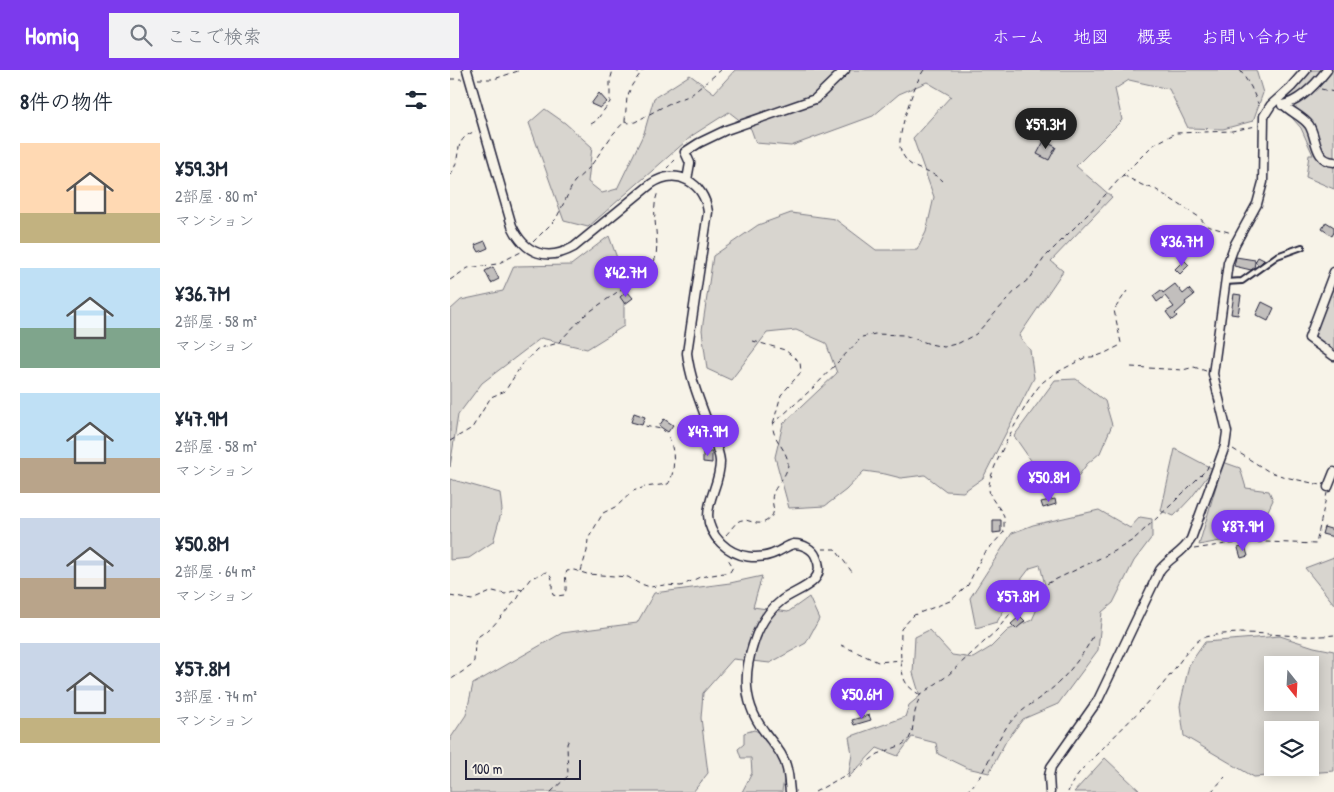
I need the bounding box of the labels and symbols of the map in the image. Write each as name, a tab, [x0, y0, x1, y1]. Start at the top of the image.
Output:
pin: ¥59.3M	[1005, 108, 1087, 150]
pin: ¥36.7M	[1141, 224, 1223, 267]
pin: ¥42.7M	[585, 256, 667, 298]
pin: ¥47.9M	[667, 414, 749, 457]
pin: ¥50.8M	[1008, 460, 1090, 503]
pin: ¥87.9M	[1202, 510, 1284, 552]
pin: ¥57.8M	[977, 580, 1059, 622]
north arrow	[1264, 656, 1319, 711]
pin: ¥50.6M	[821, 678, 903, 720]
scale bar	[465, 757, 581, 780]

